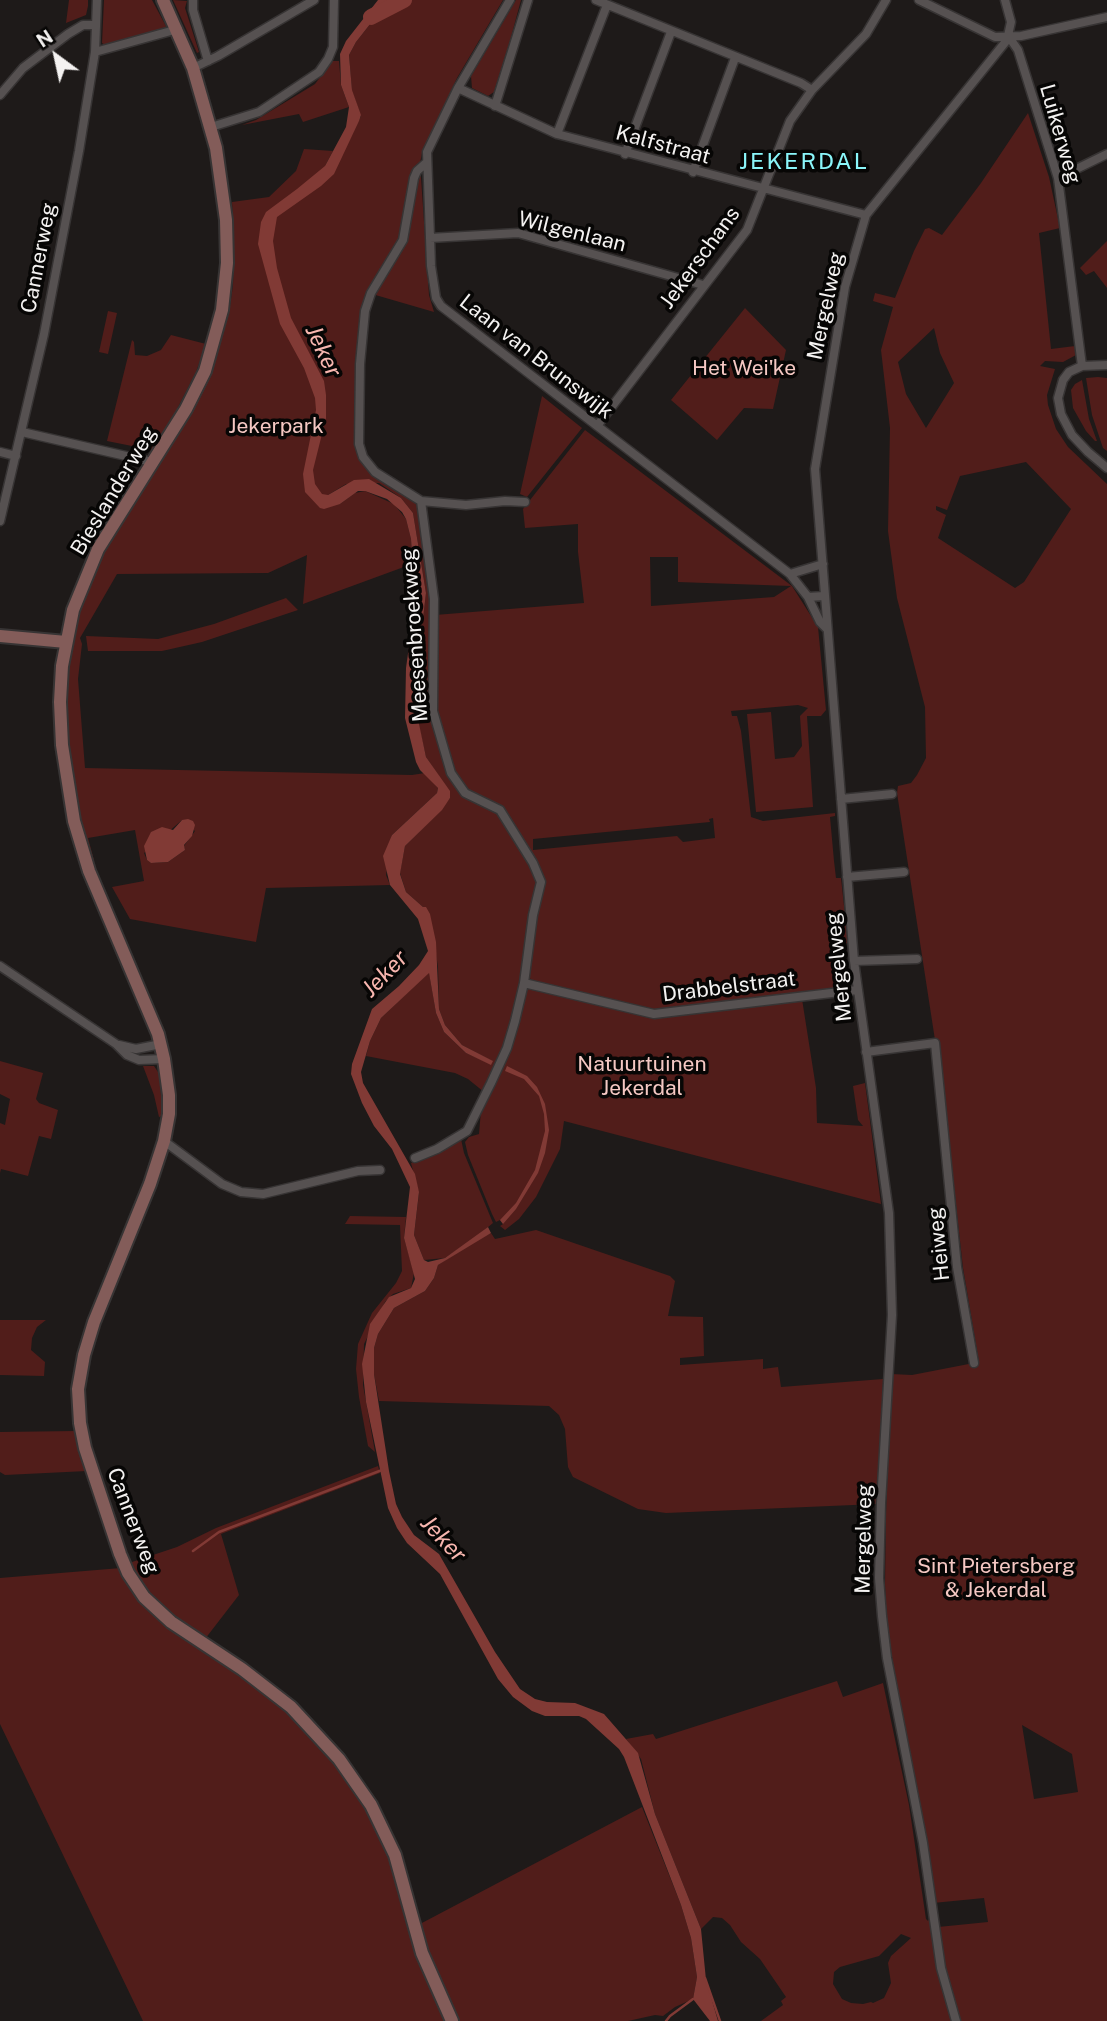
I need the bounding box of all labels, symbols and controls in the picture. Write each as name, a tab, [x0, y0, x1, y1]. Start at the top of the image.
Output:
north arrow	[21, 21, 91, 91]
text: N	[32, 25, 57, 52]
street label: Luikerweg	[1034, 81, 1086, 187]
street label: Kalfstraat	[613, 120, 713, 170]
district label: JEKERDAL	[740, 148, 868, 176]
street label: Cannerweg	[16, 201, 62, 315]
street label: Jekerschans	[655, 202, 745, 314]
street label: Wilgenlaan	[515, 206, 629, 258]
street label: Mergelweg	[802, 250, 850, 362]
street label: Laan van Brunswijk	[454, 289, 618, 425]
water label: Jeker	[299, 321, 347, 381]
park label: Het Wei'ke	[692, 356, 796, 382]
park label: Jekerpark	[228, 414, 324, 440]
street label: Bieslanderweg	[66, 422, 162, 560]
street label: Meesenbroekweg	[396, 547, 434, 723]
street label: Mergelweg	[821, 911, 857, 1023]
water label: Jeker	[356, 945, 414, 1003]
street label: Drabbelstraat	[661, 966, 797, 1008]
park label: Natuurtuinen Jekerdal	[577, 1052, 707, 1102]
street label: Heiweg	[923, 1206, 955, 1282]
street label: Cannerweg	[101, 1464, 165, 1578]
street label: Mergelweg	[850, 1484, 878, 1594]
water label: Jeker	[414, 1510, 472, 1568]
park label: Sint Pietersberg & Jekerdal	[917, 1554, 1075, 1604]

